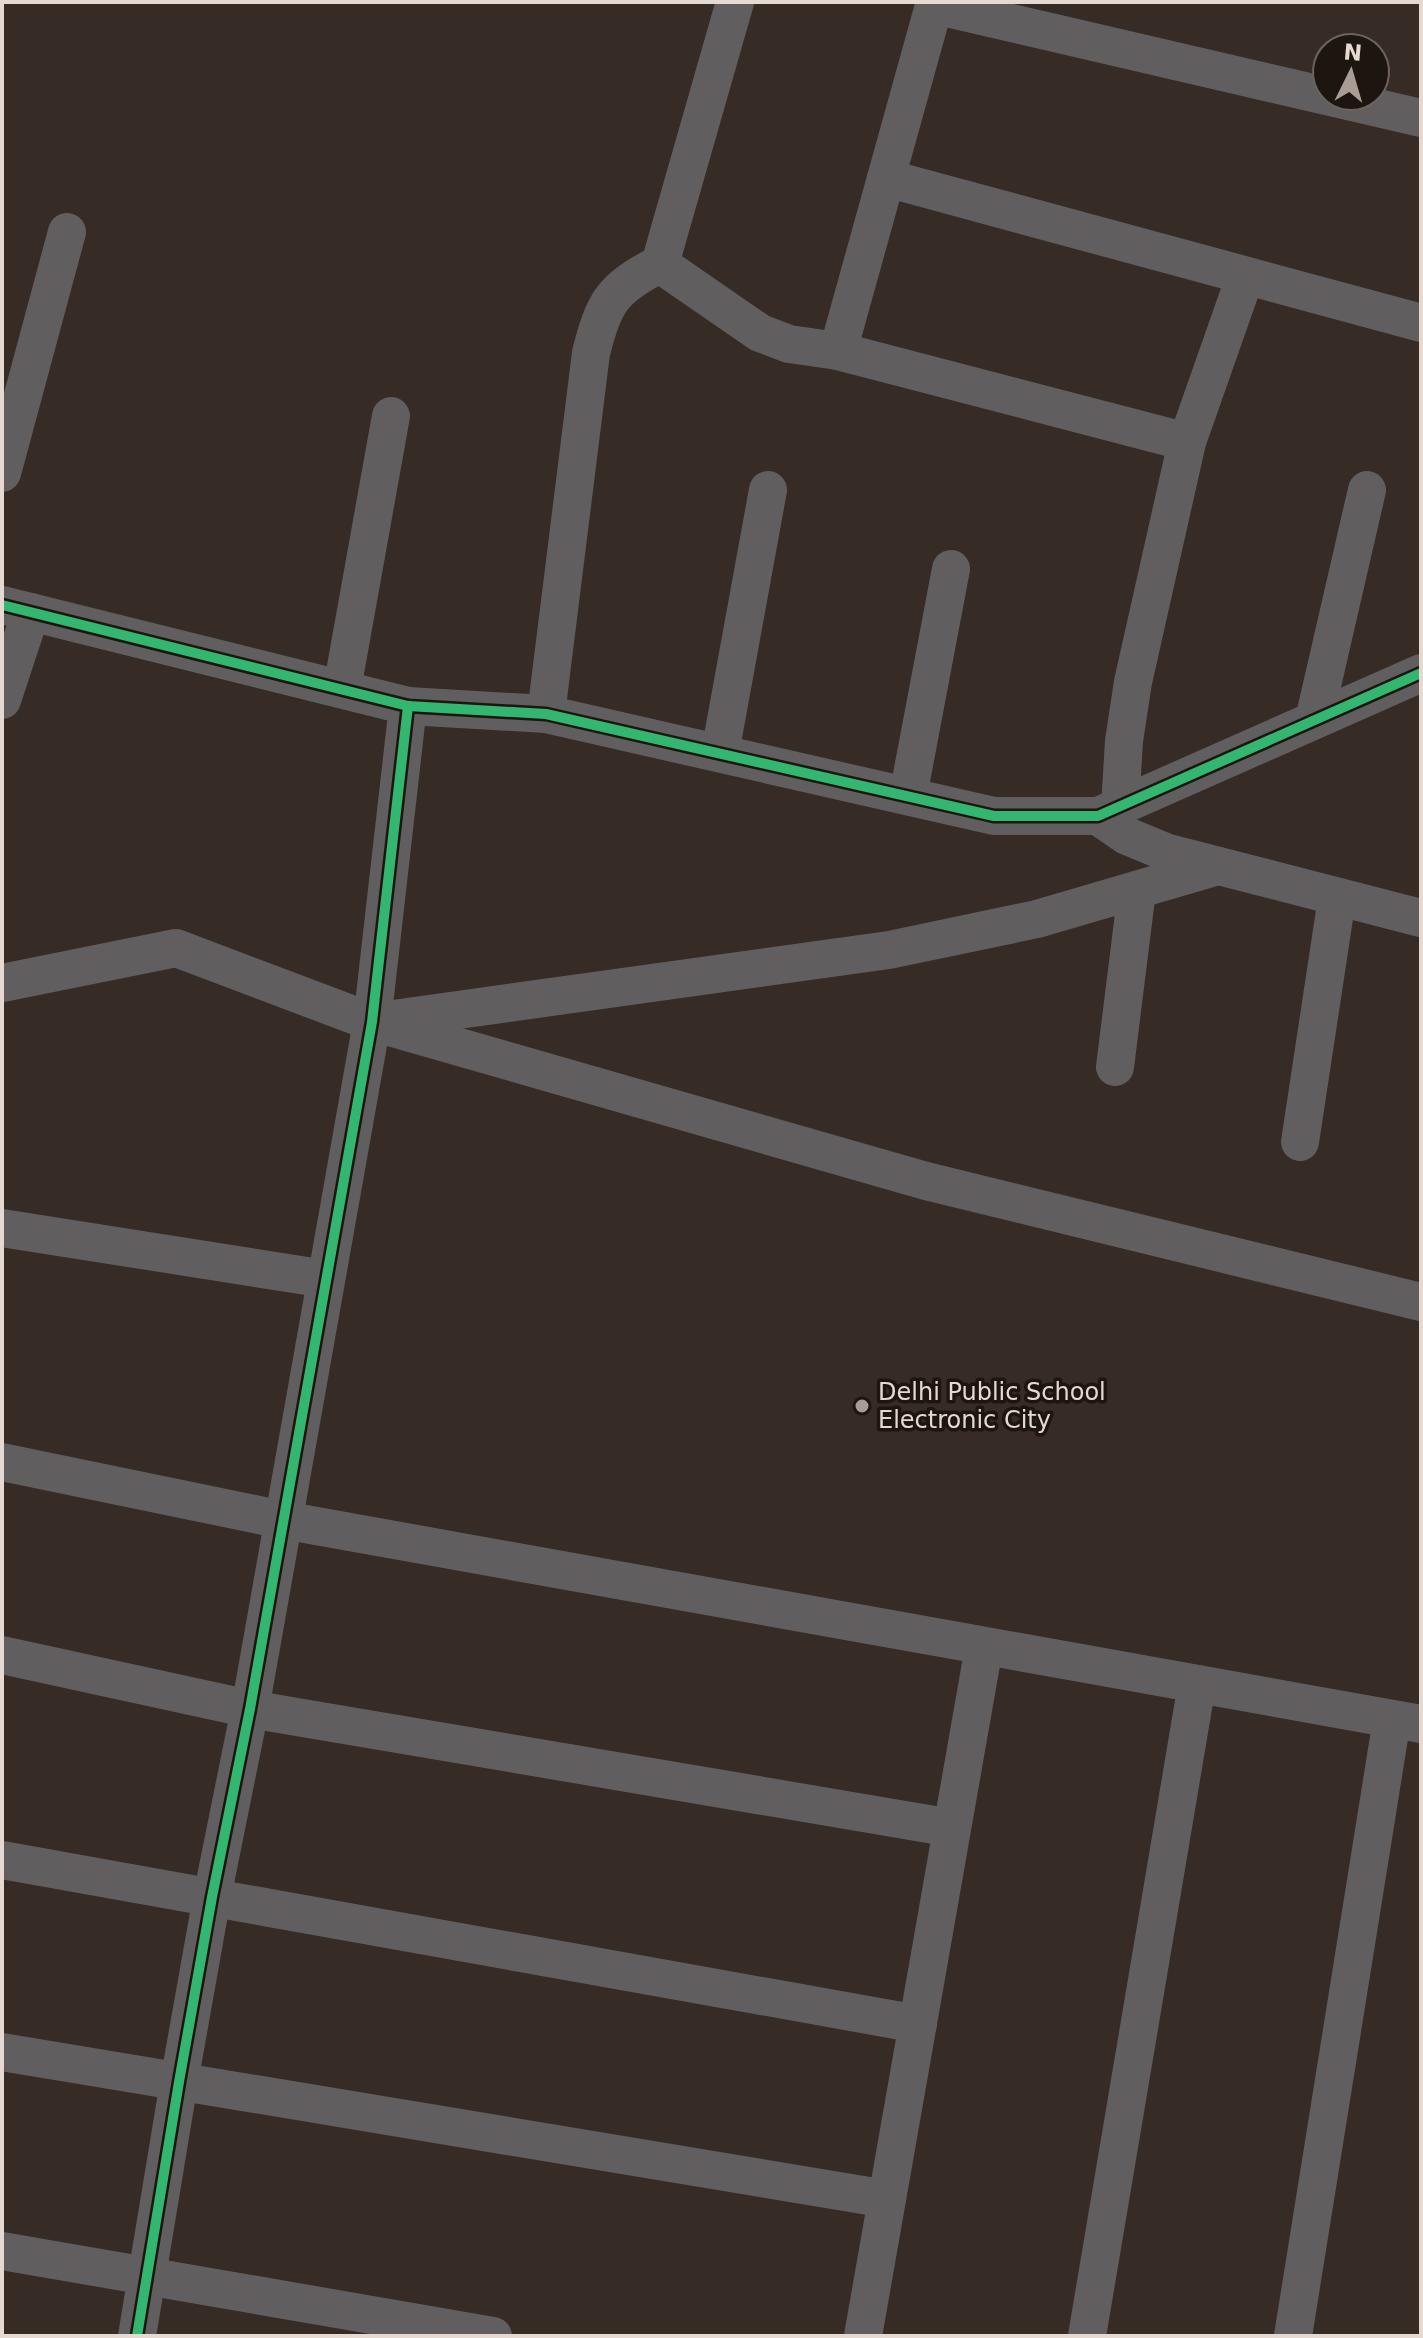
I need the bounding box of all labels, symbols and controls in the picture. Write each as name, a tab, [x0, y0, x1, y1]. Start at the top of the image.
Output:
north arrow	[1311, 32, 1391, 112]
text: N	[1342, 39, 1363, 66]
place label: Delhi Public School Electronic City	[878, 1378, 1106, 1434]
marker: Delhi Public School Electronic City	[853, 1397, 871, 1415]

